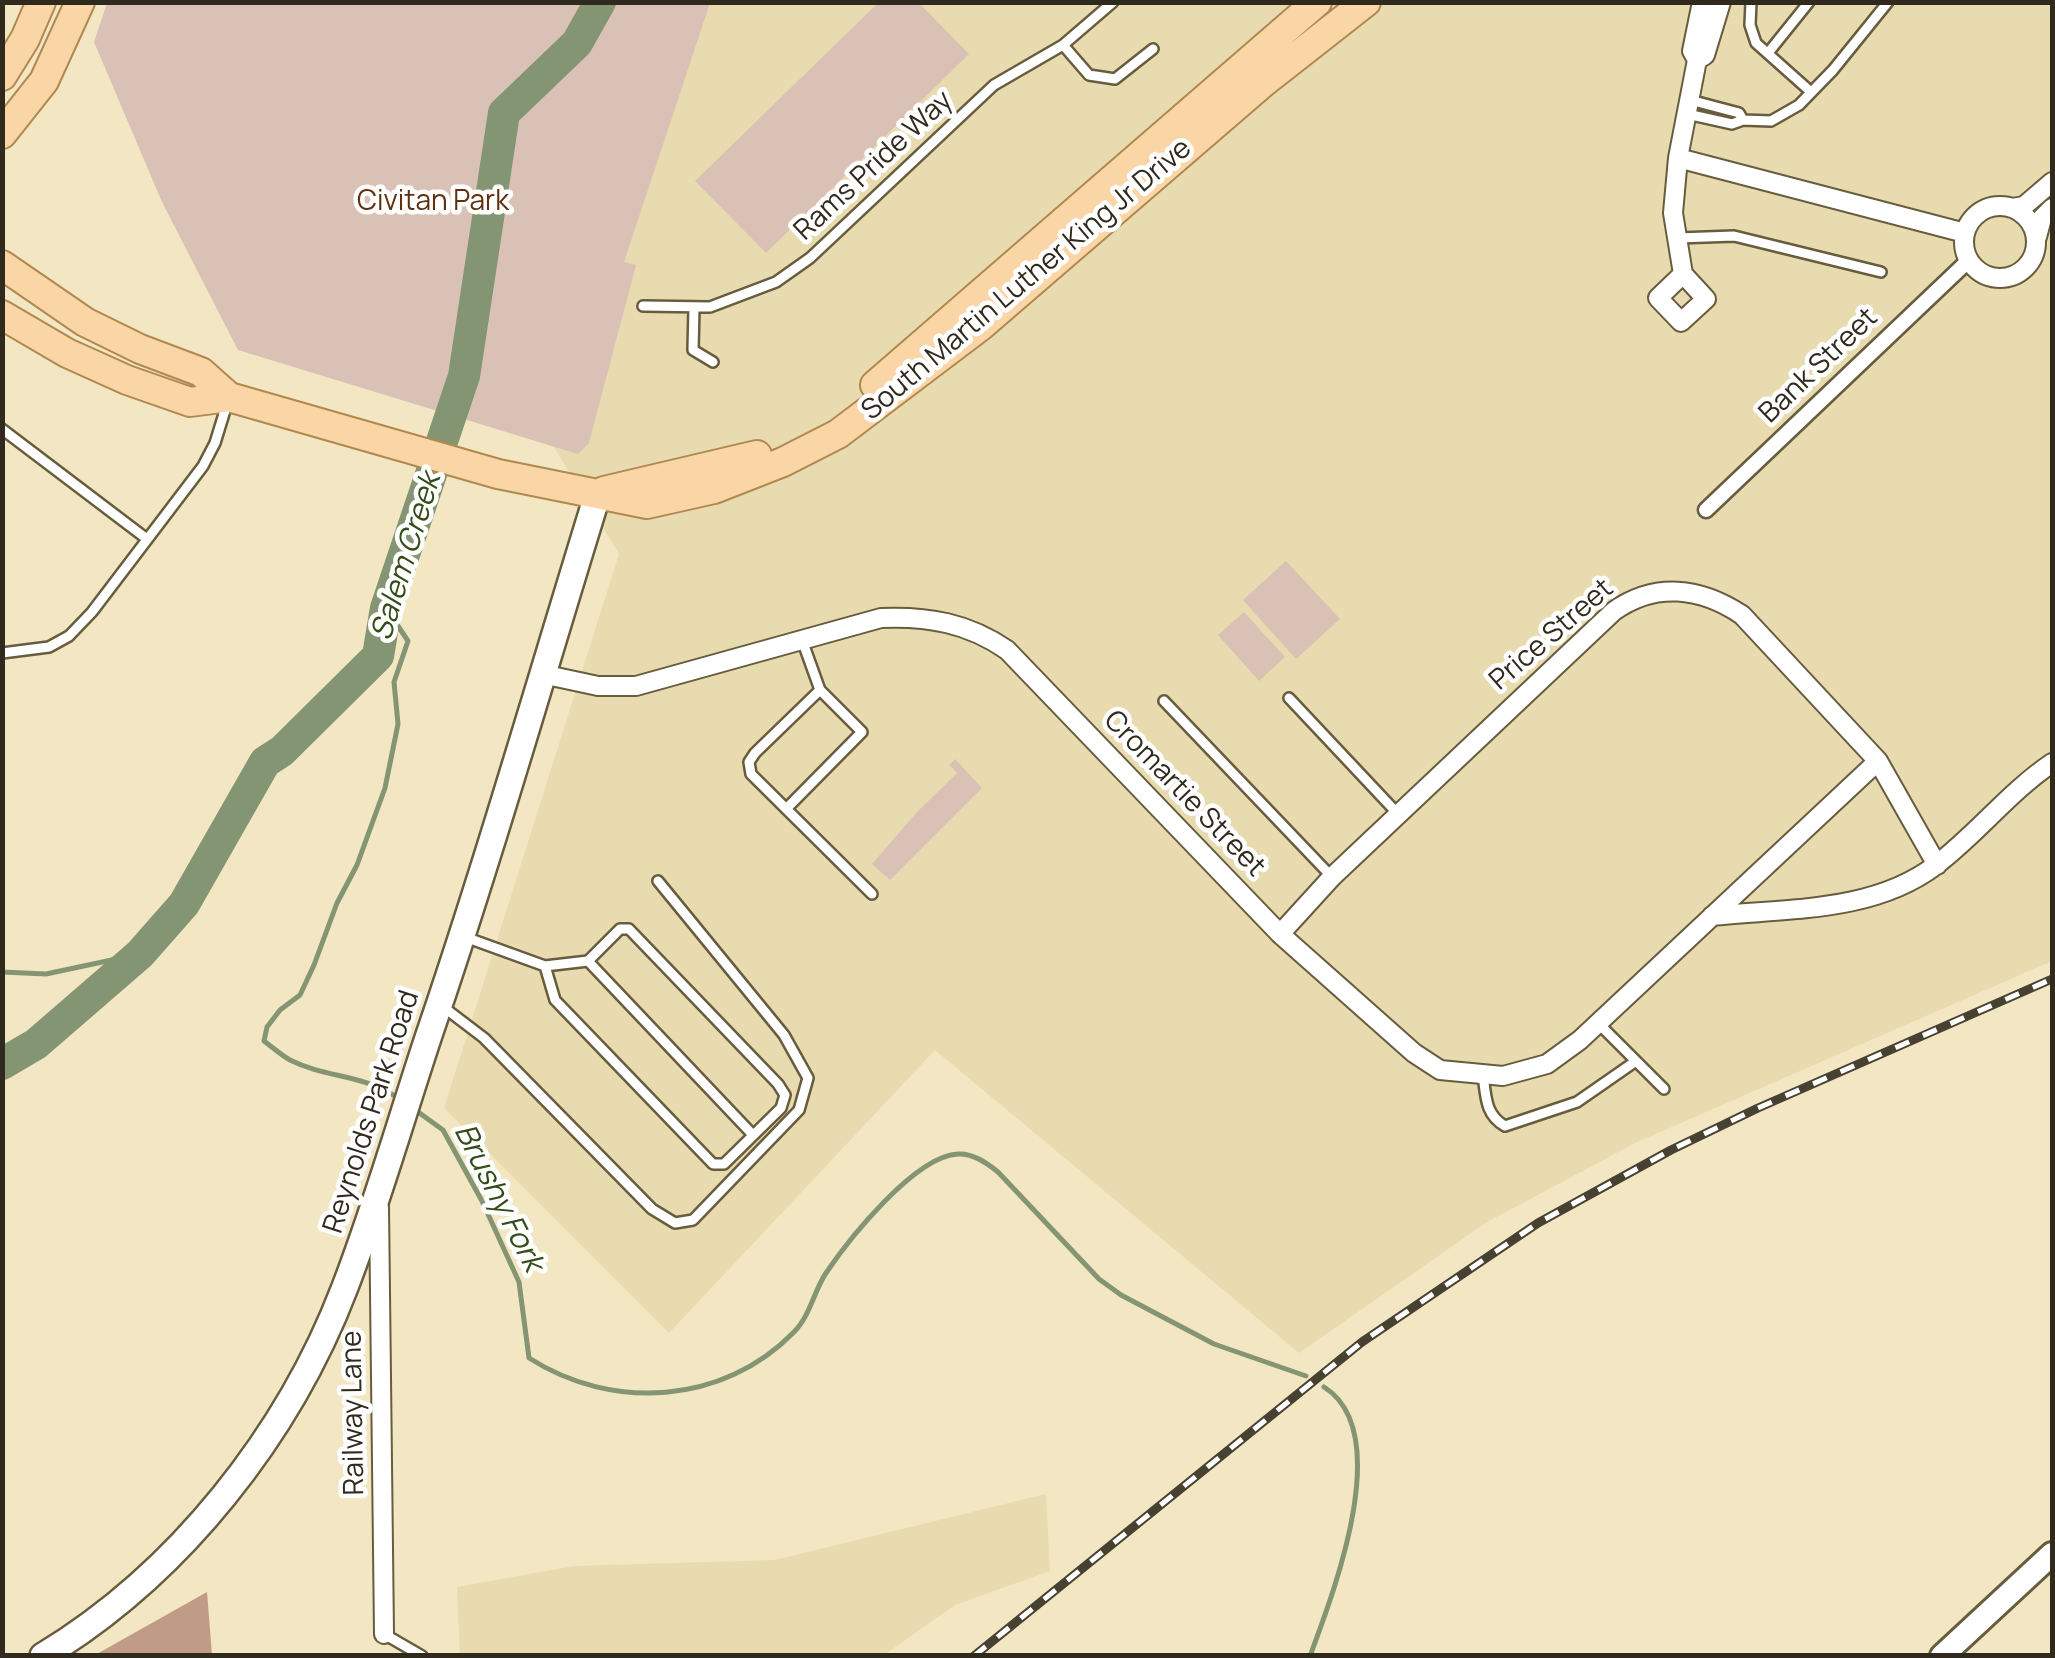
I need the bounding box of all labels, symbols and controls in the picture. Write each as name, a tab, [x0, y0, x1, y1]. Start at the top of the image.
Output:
street label: Rams Pride Way	[788, 84, 960, 248]
street label: South Martin Luther King Jr Drive	[855, 132, 1199, 428]
park label: Civitan Park	[357, 185, 509, 219]
street label: Bank Street	[1753, 301, 1885, 431]
water label: Salem Creek	[365, 469, 449, 645]
street label: Price Street	[1483, 572, 1621, 698]
street label: Cromartie Street	[1096, 704, 1272, 884]
street label: Reynolds Park Road	[317, 987, 427, 1237]
water label: Brushy Fork	[446, 1118, 550, 1278]
street label: Railway Lane	[336, 1330, 372, 1496]

